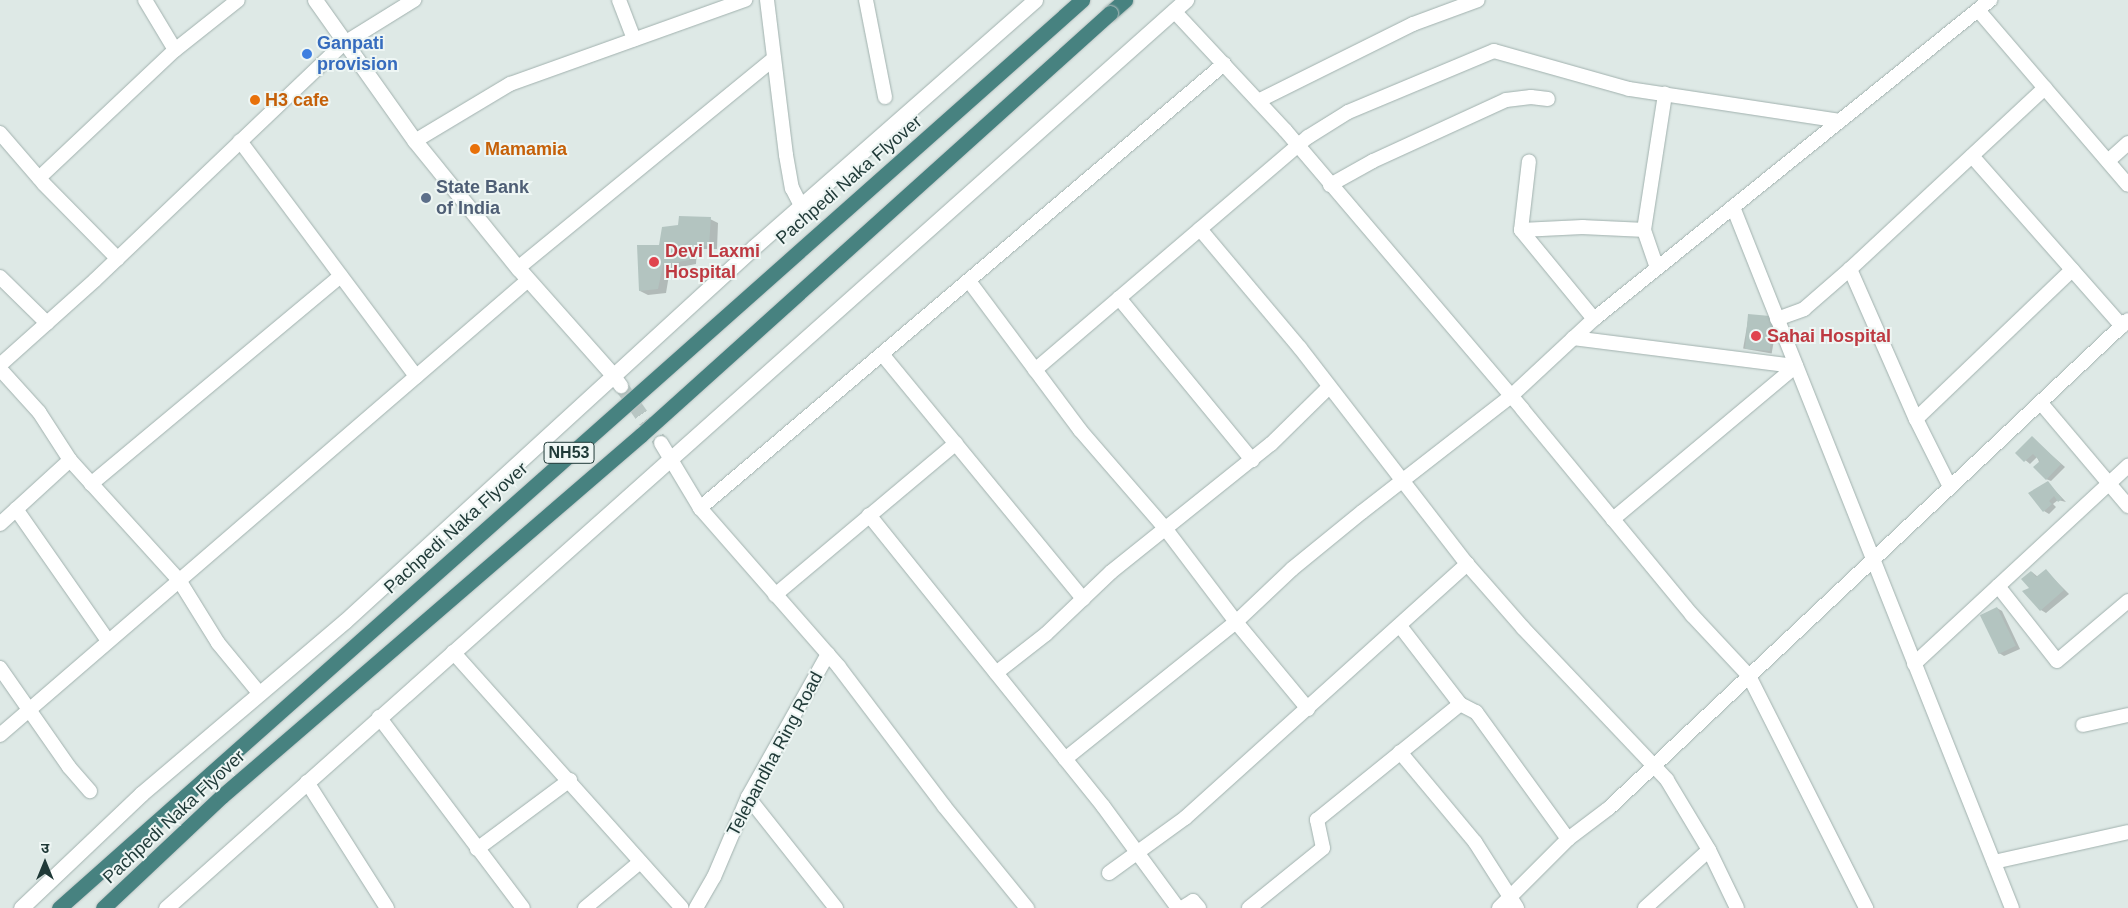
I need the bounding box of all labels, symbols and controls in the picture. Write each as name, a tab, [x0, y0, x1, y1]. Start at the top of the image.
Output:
place label: Ganpati provision	[317, 33, 398, 76]
marker: Ganpati provision	[301, 48, 313, 60]
place label: H3 cafe	[265, 89, 329, 111]
marker: H3 cafe	[249, 94, 261, 106]
street label: Pachpedi Naka Flyover	[772, 111, 926, 249]
place label: Mamamia	[485, 138, 567, 160]
marker: Mamamia	[469, 143, 481, 155]
place label: State Bank of India	[436, 177, 529, 220]
marker: State Bank of India	[420, 192, 432, 204]
place label: Devi Laxmi Hospital	[665, 241, 760, 284]
marker: Devi Laxmi Hospital	[647, 255, 661, 269]
place label: Sahai Hospital	[1767, 325, 1891, 347]
marker: Sahai Hospital	[1749, 329, 1763, 343]
road number: NH53	[543, 439, 595, 466]
street label: Pachpedi Naka Flyover	[380, 458, 532, 598]
street label: Telebandha Ring Road	[722, 668, 828, 840]
street label: Pachpedi Naka Flyover	[99, 746, 249, 888]
north arrow	[20, 838, 70, 888]
text: उ	[41, 840, 49, 856]

